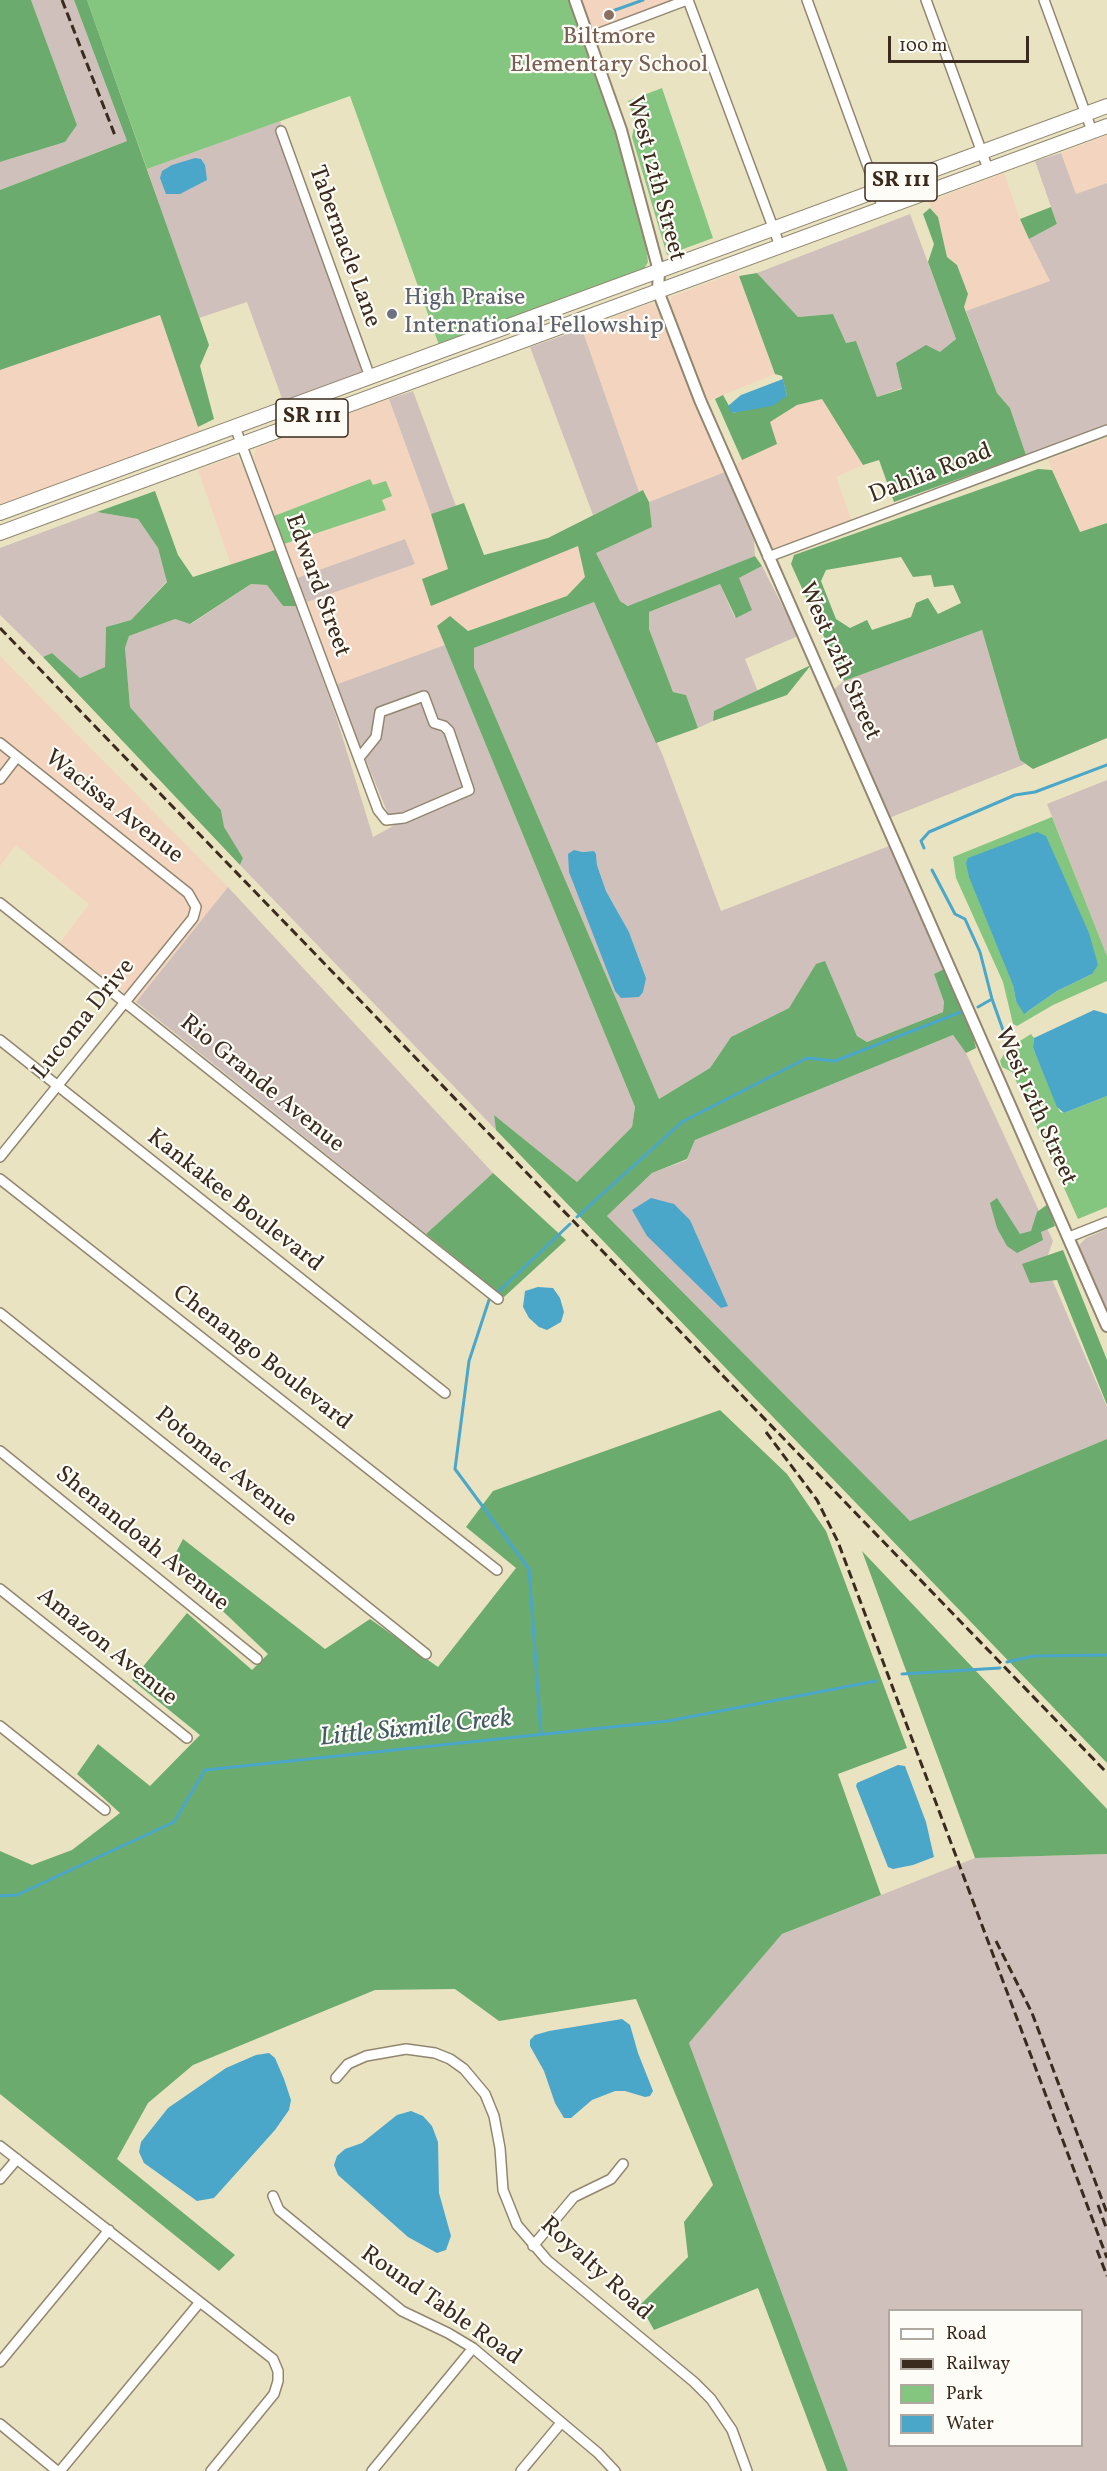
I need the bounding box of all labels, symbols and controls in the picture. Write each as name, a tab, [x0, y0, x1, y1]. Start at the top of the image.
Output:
marker: Biltmore Elementary School	[602, 8, 616, 22]
scale bar	[891, 24, 1032, 62]
place label: Biltmore Elementary School	[510, 25, 708, 81]
text: 100 m	[899, 34, 948, 59]
street label: West 12th Street	[618, 93, 690, 265]
street label: Tabernacle Lane	[300, 162, 386, 332]
road number: SR 111	[865, 163, 937, 201]
place label: High Praise International Fellowship	[404, 286, 664, 342]
marker: High Praise International Fellowship	[385, 307, 399, 321]
road number: SR 111	[276, 399, 348, 437]
street label: Dahlia Road	[866, 438, 996, 512]
street label: Edward Street	[277, 511, 355, 661]
street label: West 12th Street	[790, 579, 886, 745]
street label: Wacissa Avenue	[38, 745, 188, 871]
street label: Lucoma Drive	[28, 954, 142, 1086]
street label: Rio Grande Avenue	[173, 1010, 349, 1160]
street label: West 12th Street	[986, 1024, 1082, 1190]
street label: Kankakee Boulevard	[140, 1124, 328, 1280]
street label: Chenango Boulevard	[166, 1280, 356, 1438]
street label: Potomac Avenue	[148, 1402, 302, 1534]
street label: Shenandoah Avenue	[48, 1461, 234, 1619]
street label: Amazon Avenue	[30, 1583, 182, 1713]
water label: Little Sixmile Creek	[318, 1704, 514, 1756]
street label: Royalty Road	[533, 2212, 657, 2328]
street label: Round Table Road	[354, 2241, 526, 2373]
legend	[888, 2309, 1083, 2447]
text: Road	[946, 2322, 987, 2347]
text: Railway	[946, 2352, 1010, 2377]
text: Park	[946, 2382, 983, 2407]
text: Water	[946, 2412, 994, 2437]

